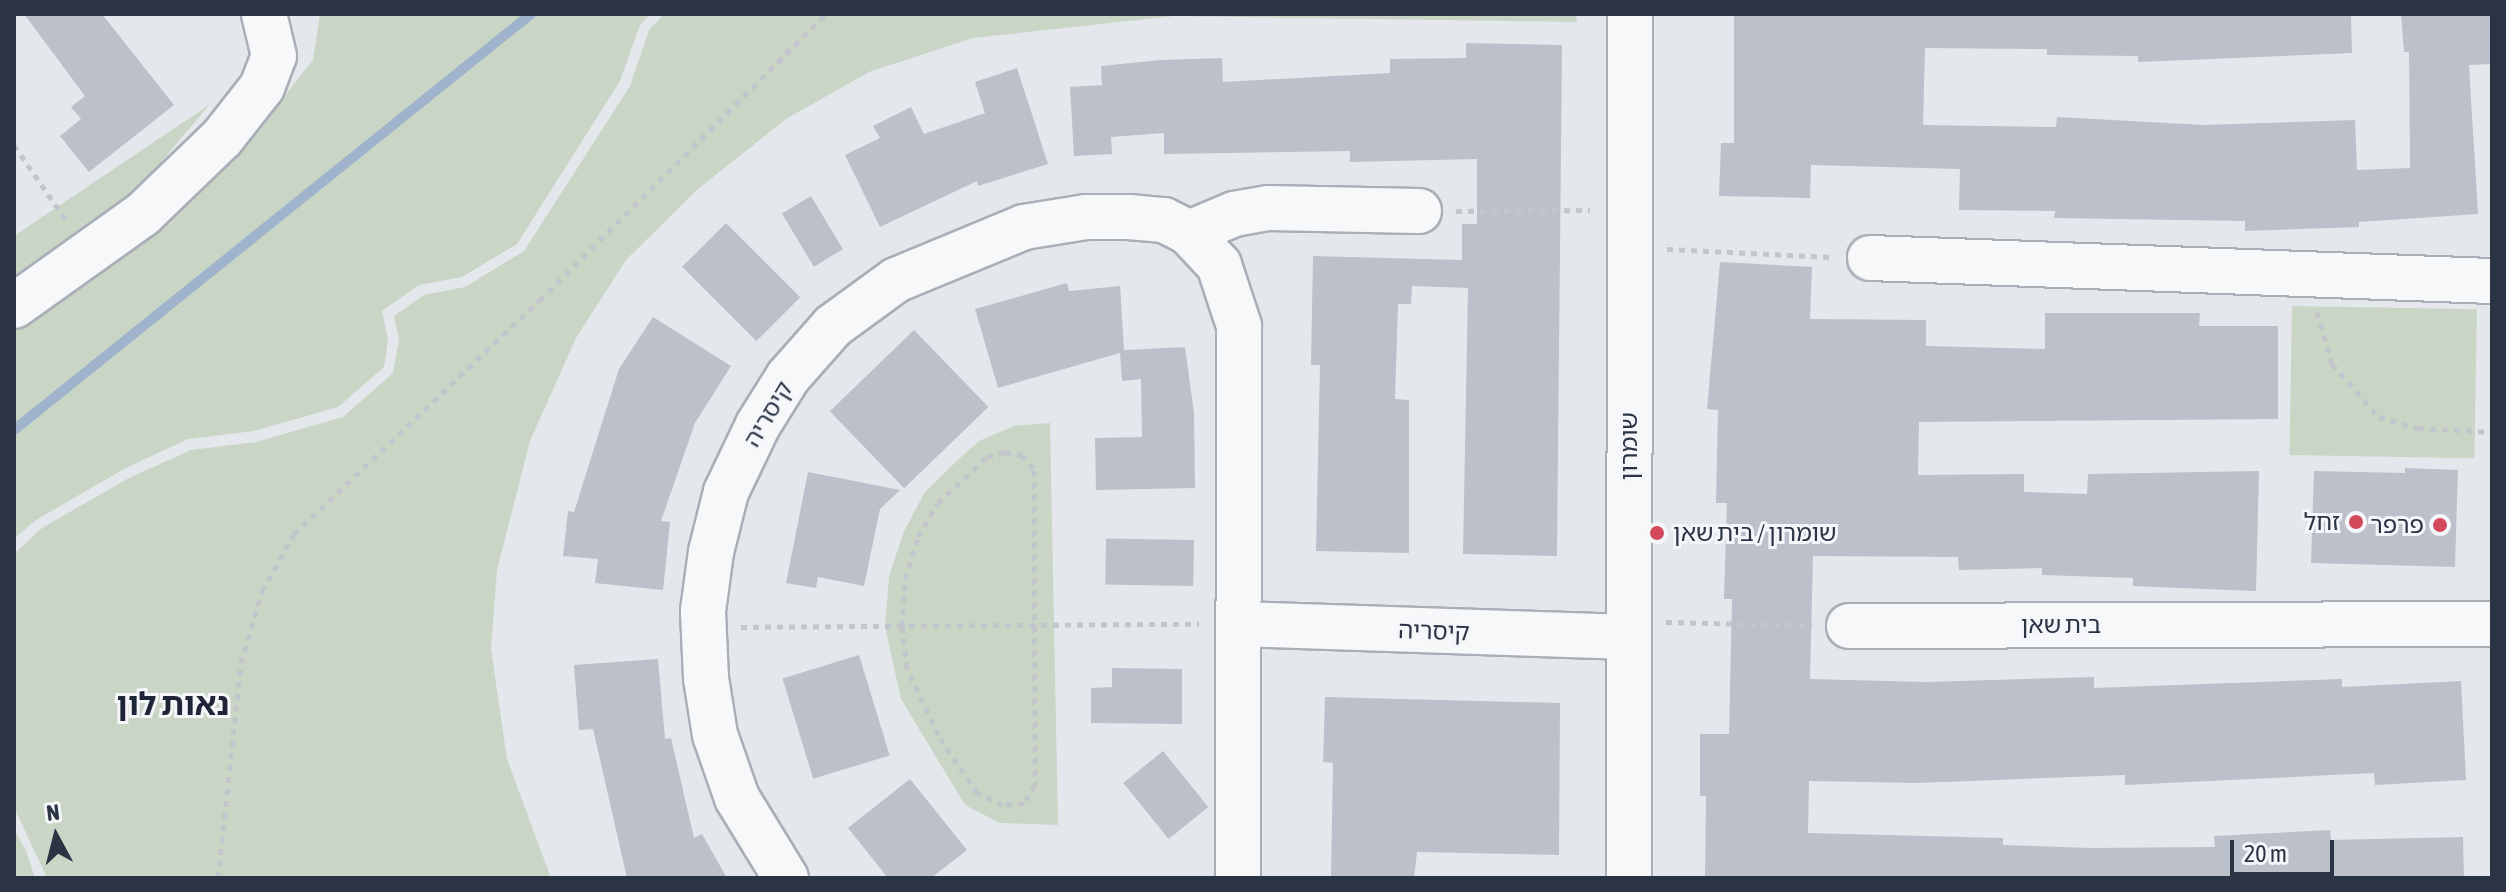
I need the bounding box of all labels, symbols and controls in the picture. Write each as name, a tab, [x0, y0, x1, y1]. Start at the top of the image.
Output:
street label: קיסריה	[737, 376, 799, 452]
street label: שומרון	[1615, 412, 1643, 480]
place label: זחל	[2304, 508, 2340, 536]
place label: פרפר	[2370, 511, 2424, 539]
marker: זחל	[2347, 513, 2365, 531]
marker: פרפר	[2431, 516, 2449, 534]
place label: שומרון / בית שאן	[1673, 519, 1837, 547]
marker: שומרון / בית שאן	[1648, 524, 1666, 542]
street label: בית שאן	[2021, 611, 2101, 639]
street label: קיסריה	[1398, 615, 1470, 647]
district label: נאות לון	[117, 685, 229, 723]
north arrow	[16, 796, 96, 876]
text: N	[45, 798, 61, 826]
scale bar	[2234, 824, 2338, 874]
text: 20 m	[2244, 840, 2287, 867]

